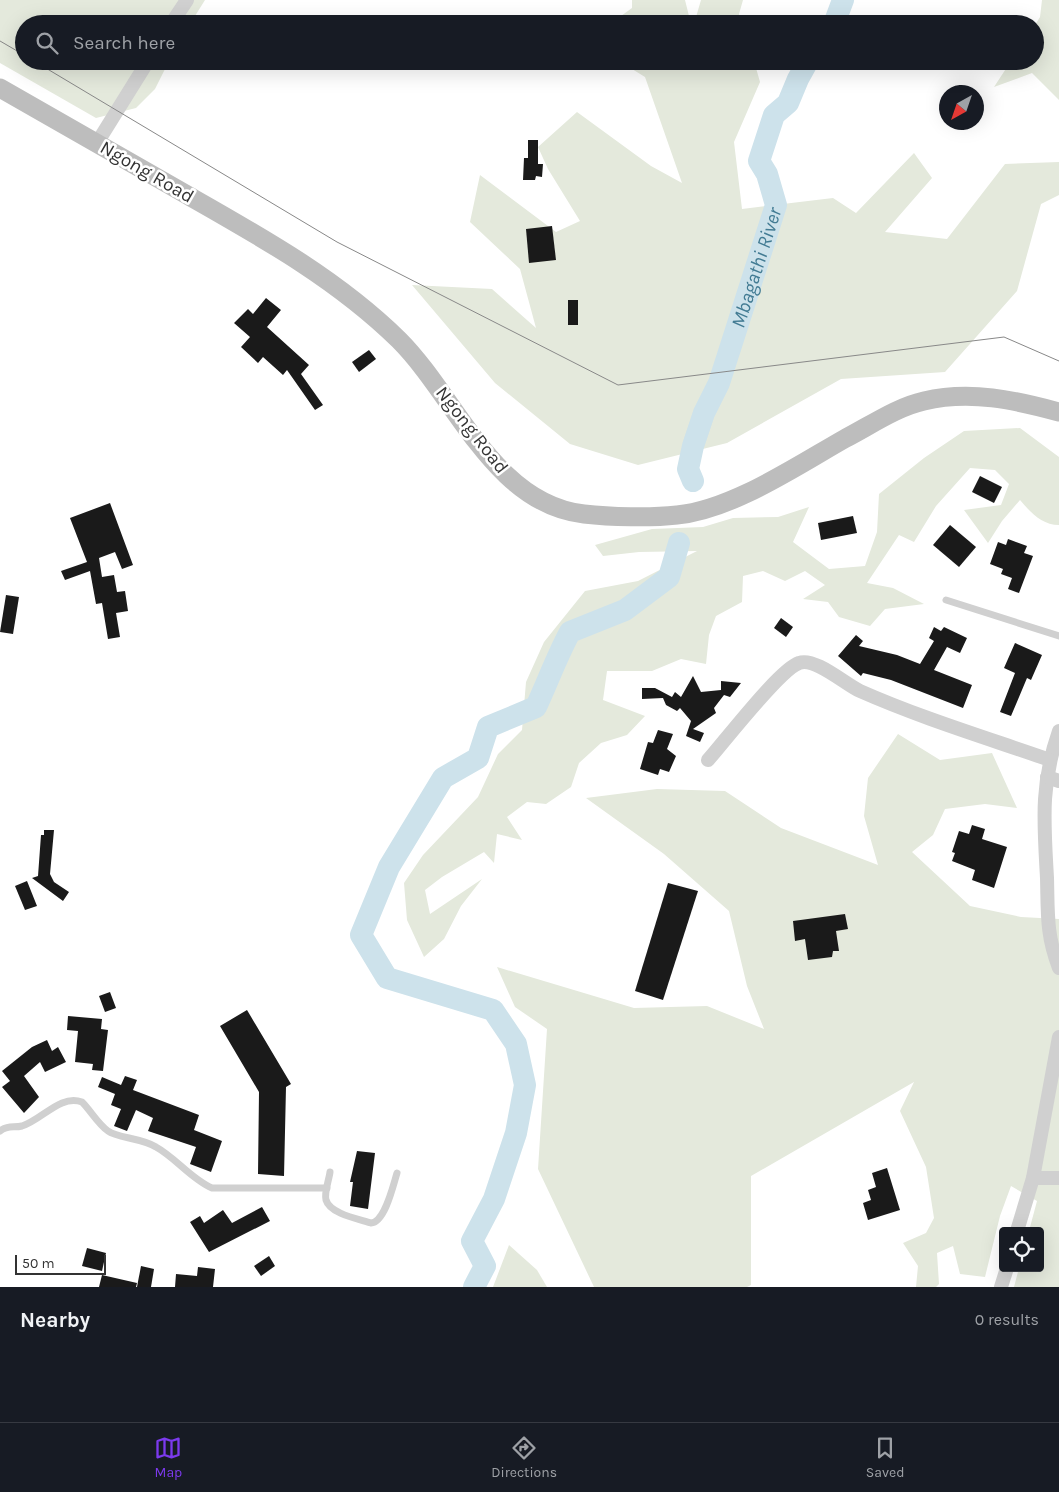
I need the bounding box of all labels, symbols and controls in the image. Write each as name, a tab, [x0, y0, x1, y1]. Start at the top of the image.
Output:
search box	[15, 15, 1044, 70]
icon: search	[33, 29, 61, 57]
text: Search here	[73, 32, 175, 54]
north arrow	[939, 85, 984, 130]
street label: Ngong Road	[96, 136, 198, 208]
water label: Mbagathi River	[726, 203, 786, 331]
street label: Ngong Road	[431, 382, 513, 478]
map controls	[999, 1227, 1044, 1272]
button: locate	[999, 1227, 1044, 1272]
scale bar	[15, 1252, 106, 1275]
text: 50 m	[22, 1255, 55, 1272]
text: Nearby	[20, 1308, 90, 1332]
text: 0 results	[975, 1310, 1039, 1329]
tab: Map	[154, 1434, 182, 1481]
tab: Directions	[491, 1434, 557, 1481]
tab: Saved	[866, 1434, 905, 1481]

